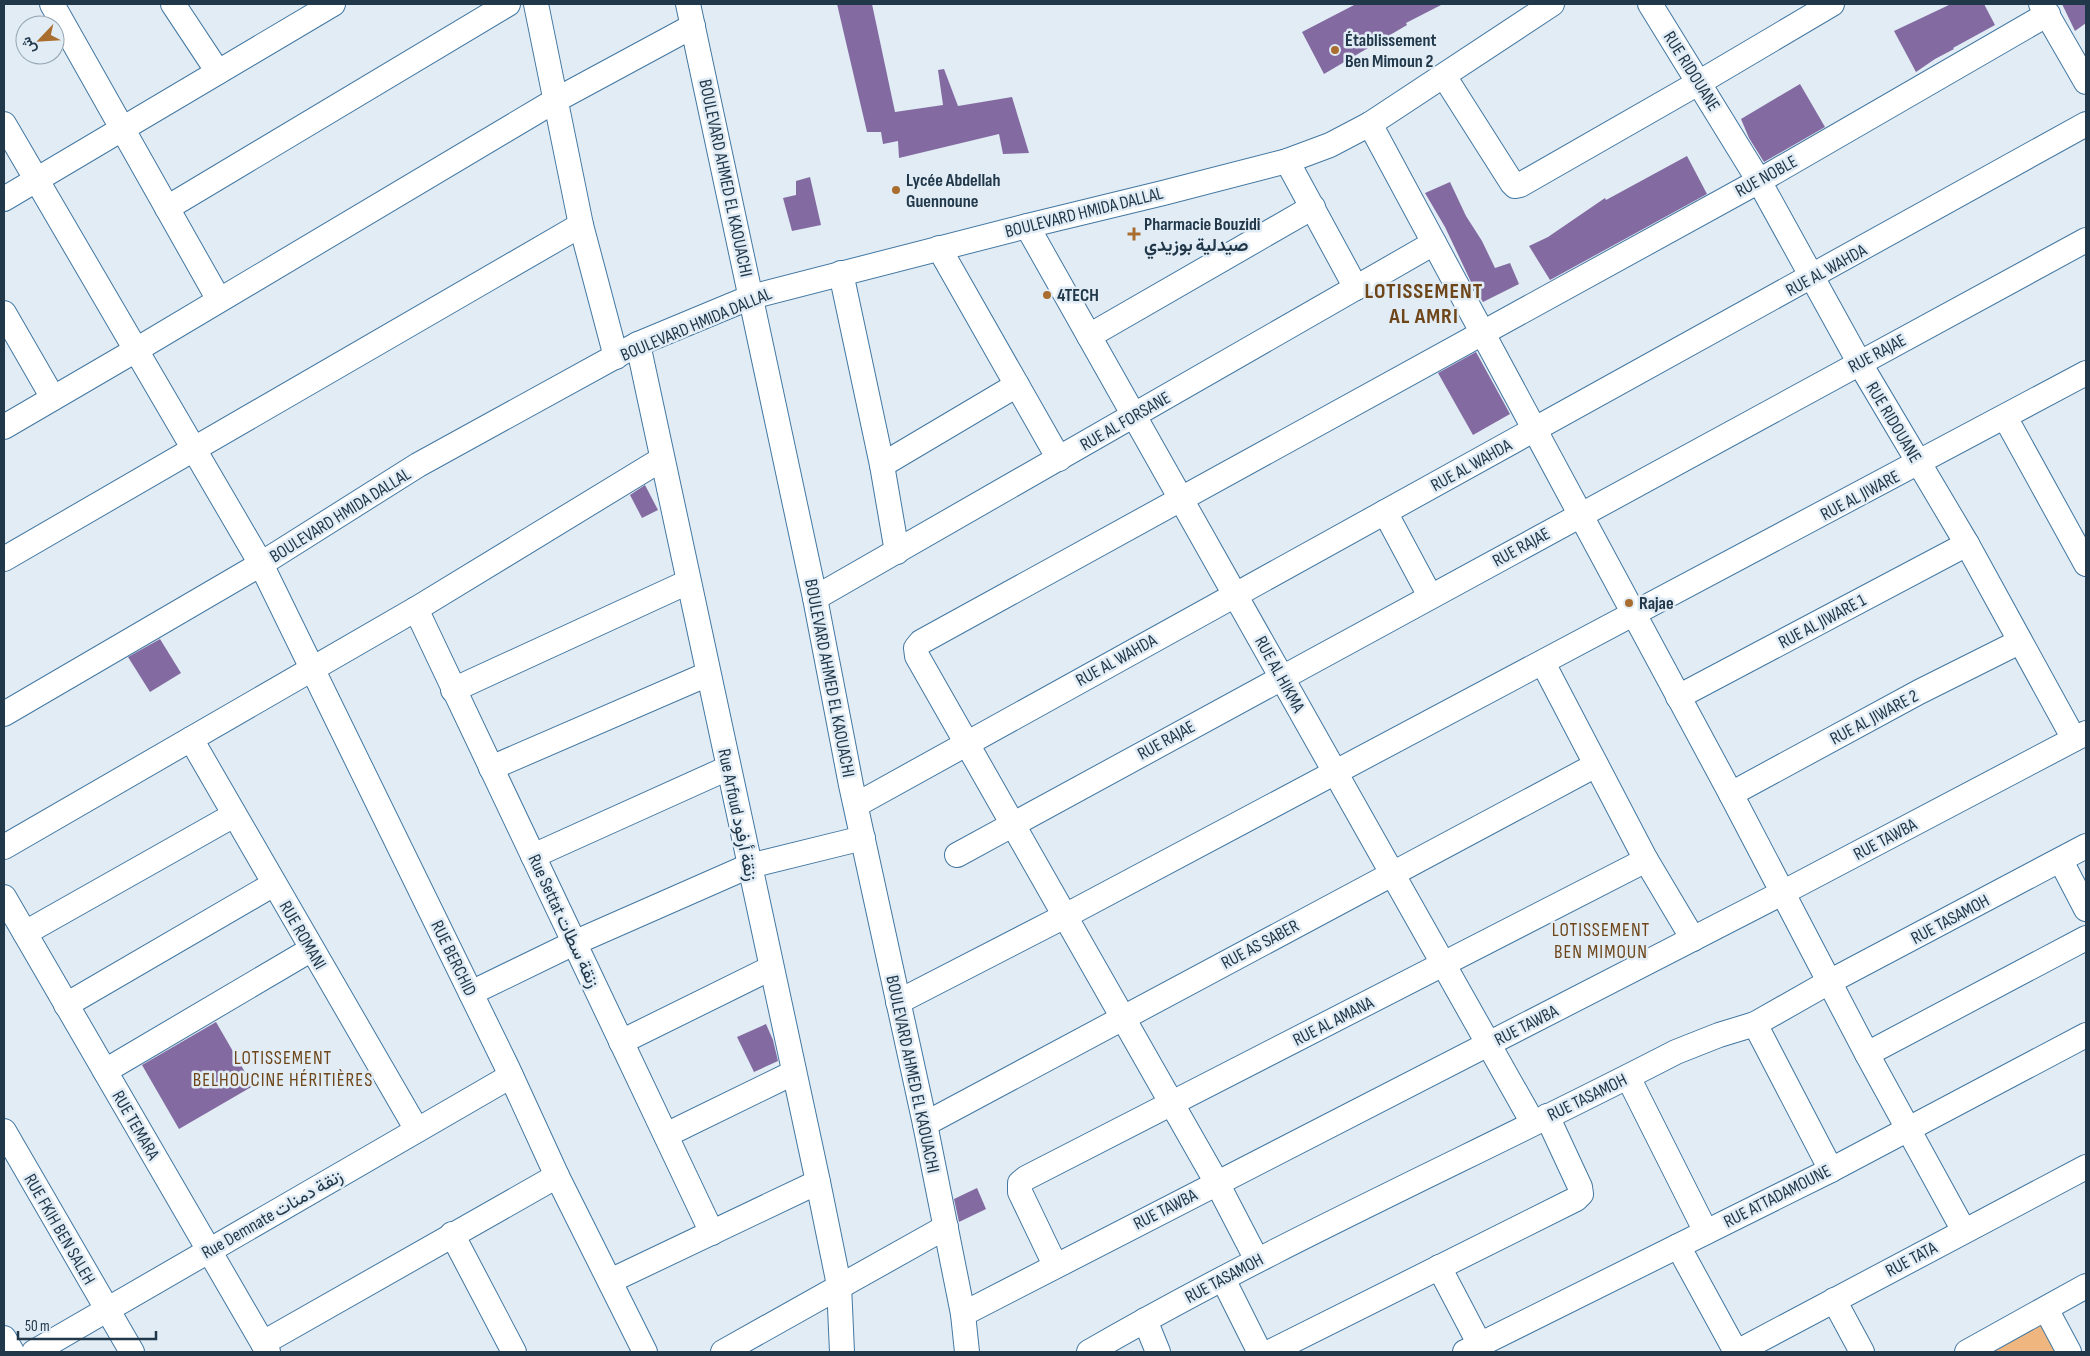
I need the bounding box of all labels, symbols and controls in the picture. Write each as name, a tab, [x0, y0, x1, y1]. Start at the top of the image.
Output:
north arrow	[15, 15, 65, 65]
street label: RUE RIDOUANE	[1659, 27, 1724, 115]
place label: Établissement Ben Mimoun 2	[1345, 30, 1437, 72]
text: ش	[17, 34, 40, 57]
marker: Établissement Ben Mimoun 2	[1329, 44, 1341, 56]
street label: BOULEVARD AHMED EL KAOUACHI	[694, 77, 757, 279]
street label: RUE NOBLE	[1732, 151, 1801, 202]
place label: Lycée Abdellah Guennoune	[906, 170, 1000, 212]
street label: BOULEVARD HMIDA DALLAL	[1003, 183, 1166, 242]
marker: Lycée Abdellah Guennoune	[890, 184, 902, 196]
place label: Pharmacie Bouzidi صيدلية بوزيدي	[1144, 214, 1260, 260]
marker: Pharmacie Bouzidi صيدلية بوزيدي	[1128, 228, 1140, 240]
street label: RUE AL WAHDA	[1782, 240, 1871, 301]
district label: LOTISSEMENT AL AMRI	[1365, 278, 1483, 330]
street label: BOULEVARD HMIDA DALLAL	[618, 283, 775, 366]
place label: 4TECH	[1057, 285, 1099, 306]
marker: 4TECH	[1041, 289, 1053, 301]
street label: RUE RAJAE	[1845, 330, 1910, 377]
street label: RUE RIDOUANE	[1861, 378, 1926, 466]
street label: RUE AL FORSANE	[1076, 387, 1174, 456]
street label: RUE AL WAHDA	[1427, 435, 1516, 496]
street label: BOULEVARD HMIDA DALLAL	[266, 463, 415, 567]
street label: RUE AL JIWARE	[1817, 466, 1903, 525]
street label: RUE RAJAE	[1489, 523, 1554, 572]
street label: BOULEVARD AHMED EL KAOUACHI	[800, 577, 859, 779]
street label: RUE AL JIWARE 1	[1775, 589, 1870, 653]
place label: Rajae	[1639, 593, 1674, 614]
marker: Rajae	[1623, 597, 1635, 609]
street label: RUE AL WAHDA	[1072, 630, 1161, 691]
street label: RUE AL HIKMA	[1250, 632, 1309, 716]
street label: RUE AL JIWARE 2	[1826, 685, 1922, 749]
street label: RUE RAJAE	[1134, 716, 1199, 765]
street label: Rue Arfoud زنقة أرفود	[713, 747, 762, 883]
street label: RUE TAWBA	[1850, 814, 1921, 865]
street label: Rue Settat زنقة سطات	[523, 851, 604, 991]
street label: RUE TASAMOH	[1907, 890, 1993, 949]
street label: RUE ROMANI	[275, 897, 331, 973]
street label: RUE AS SABER	[1218, 915, 1303, 974]
street label: RUE BERCHID	[426, 917, 481, 999]
district label: LOTISSEMENT BEN MIMOUN	[1552, 919, 1650, 964]
street label: BOULEVARD AHMED EL KAOUACHI	[881, 973, 944, 1175]
street label: RUE AL AMANA	[1289, 992, 1377, 1051]
street label: RUE TAWBA	[1491, 1000, 1562, 1050]
district label: LOTISSEMENT BELHOUCINE HÉRITIÈRES	[193, 1047, 373, 1092]
street label: RUE TASAMOH	[1544, 1069, 1630, 1126]
street label: RUE TEMARA	[107, 1087, 164, 1164]
street label: RUE ATTADAMOUNE	[1720, 1160, 1834, 1232]
street label: Rue Demnate زنقة دمنات	[198, 1165, 347, 1263]
street label: RUE FKIH BEN SALEH	[19, 1170, 100, 1288]
street label: RUE TAWBA	[1130, 1184, 1201, 1234]
street label: RUE TATA	[1882, 1237, 1941, 1282]
street label: RUE TASAMOH	[1181, 1249, 1267, 1308]
scale bar	[18, 1308, 155, 1340]
text: 50 m	[25, 1317, 50, 1336]

